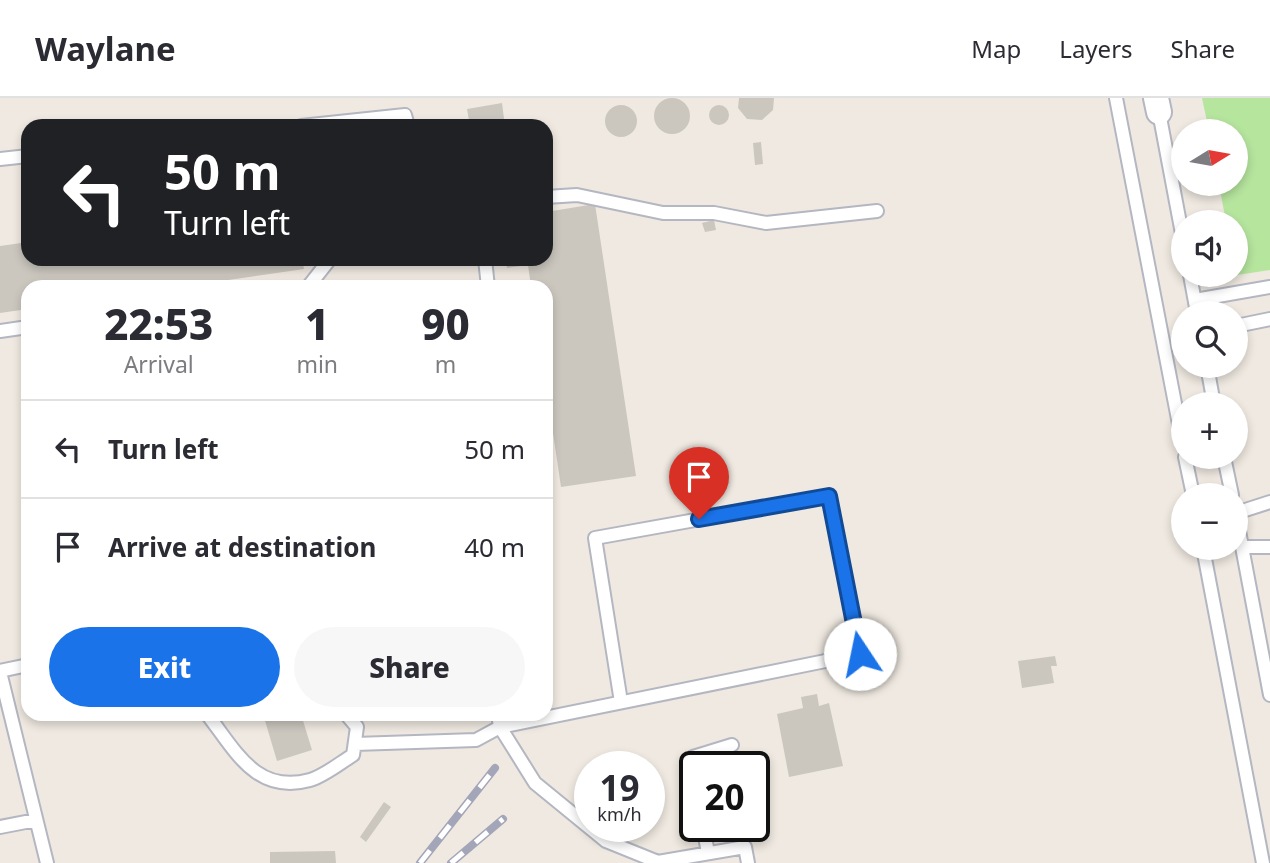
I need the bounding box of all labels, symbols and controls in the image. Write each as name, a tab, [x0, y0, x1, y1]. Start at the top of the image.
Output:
text: Waylane	[35, 26, 176, 71]
text: Map	[971, 32, 1021, 65]
text: Layers	[1059, 32, 1133, 65]
text: Share	[1171, 32, 1235, 65]
north arrow	[1171, 119, 1248, 196]
map controls	[1171, 119, 1248, 560]
text: 50 m	[164, 138, 281, 204]
icon: left	[49, 147, 140, 238]
text: Turn left	[164, 201, 290, 244]
button: sound	[1171, 210, 1248, 287]
text: 22:53	[104, 295, 213, 352]
text: 1	[305, 295, 329, 352]
text: 90	[421, 295, 470, 352]
button: search	[1171, 301, 1248, 378]
text: Arrival	[124, 348, 194, 380]
text: min	[296, 348, 338, 380]
text: m	[435, 348, 456, 380]
button: +	[1171, 392, 1248, 469]
icon: left	[49, 430, 87, 468]
text: Turn left	[108, 431, 219, 467]
text: 50 m	[464, 431, 525, 467]
pin	[669, 447, 729, 519]
icon: arrive	[680, 458, 718, 496]
button: −	[1171, 483, 1248, 560]
icon: arrive	[49, 528, 87, 566]
text: Arrive at destination	[108, 529, 377, 565]
text: 40 m	[464, 529, 525, 565]
position arrow	[823, 617, 897, 691]
button: Exit	[49, 627, 280, 707]
button: Share	[294, 627, 525, 707]
speed limit sign: 20	[679, 751, 770, 842]
text: 19	[599, 764, 640, 811]
text: km/h	[597, 802, 642, 826]

